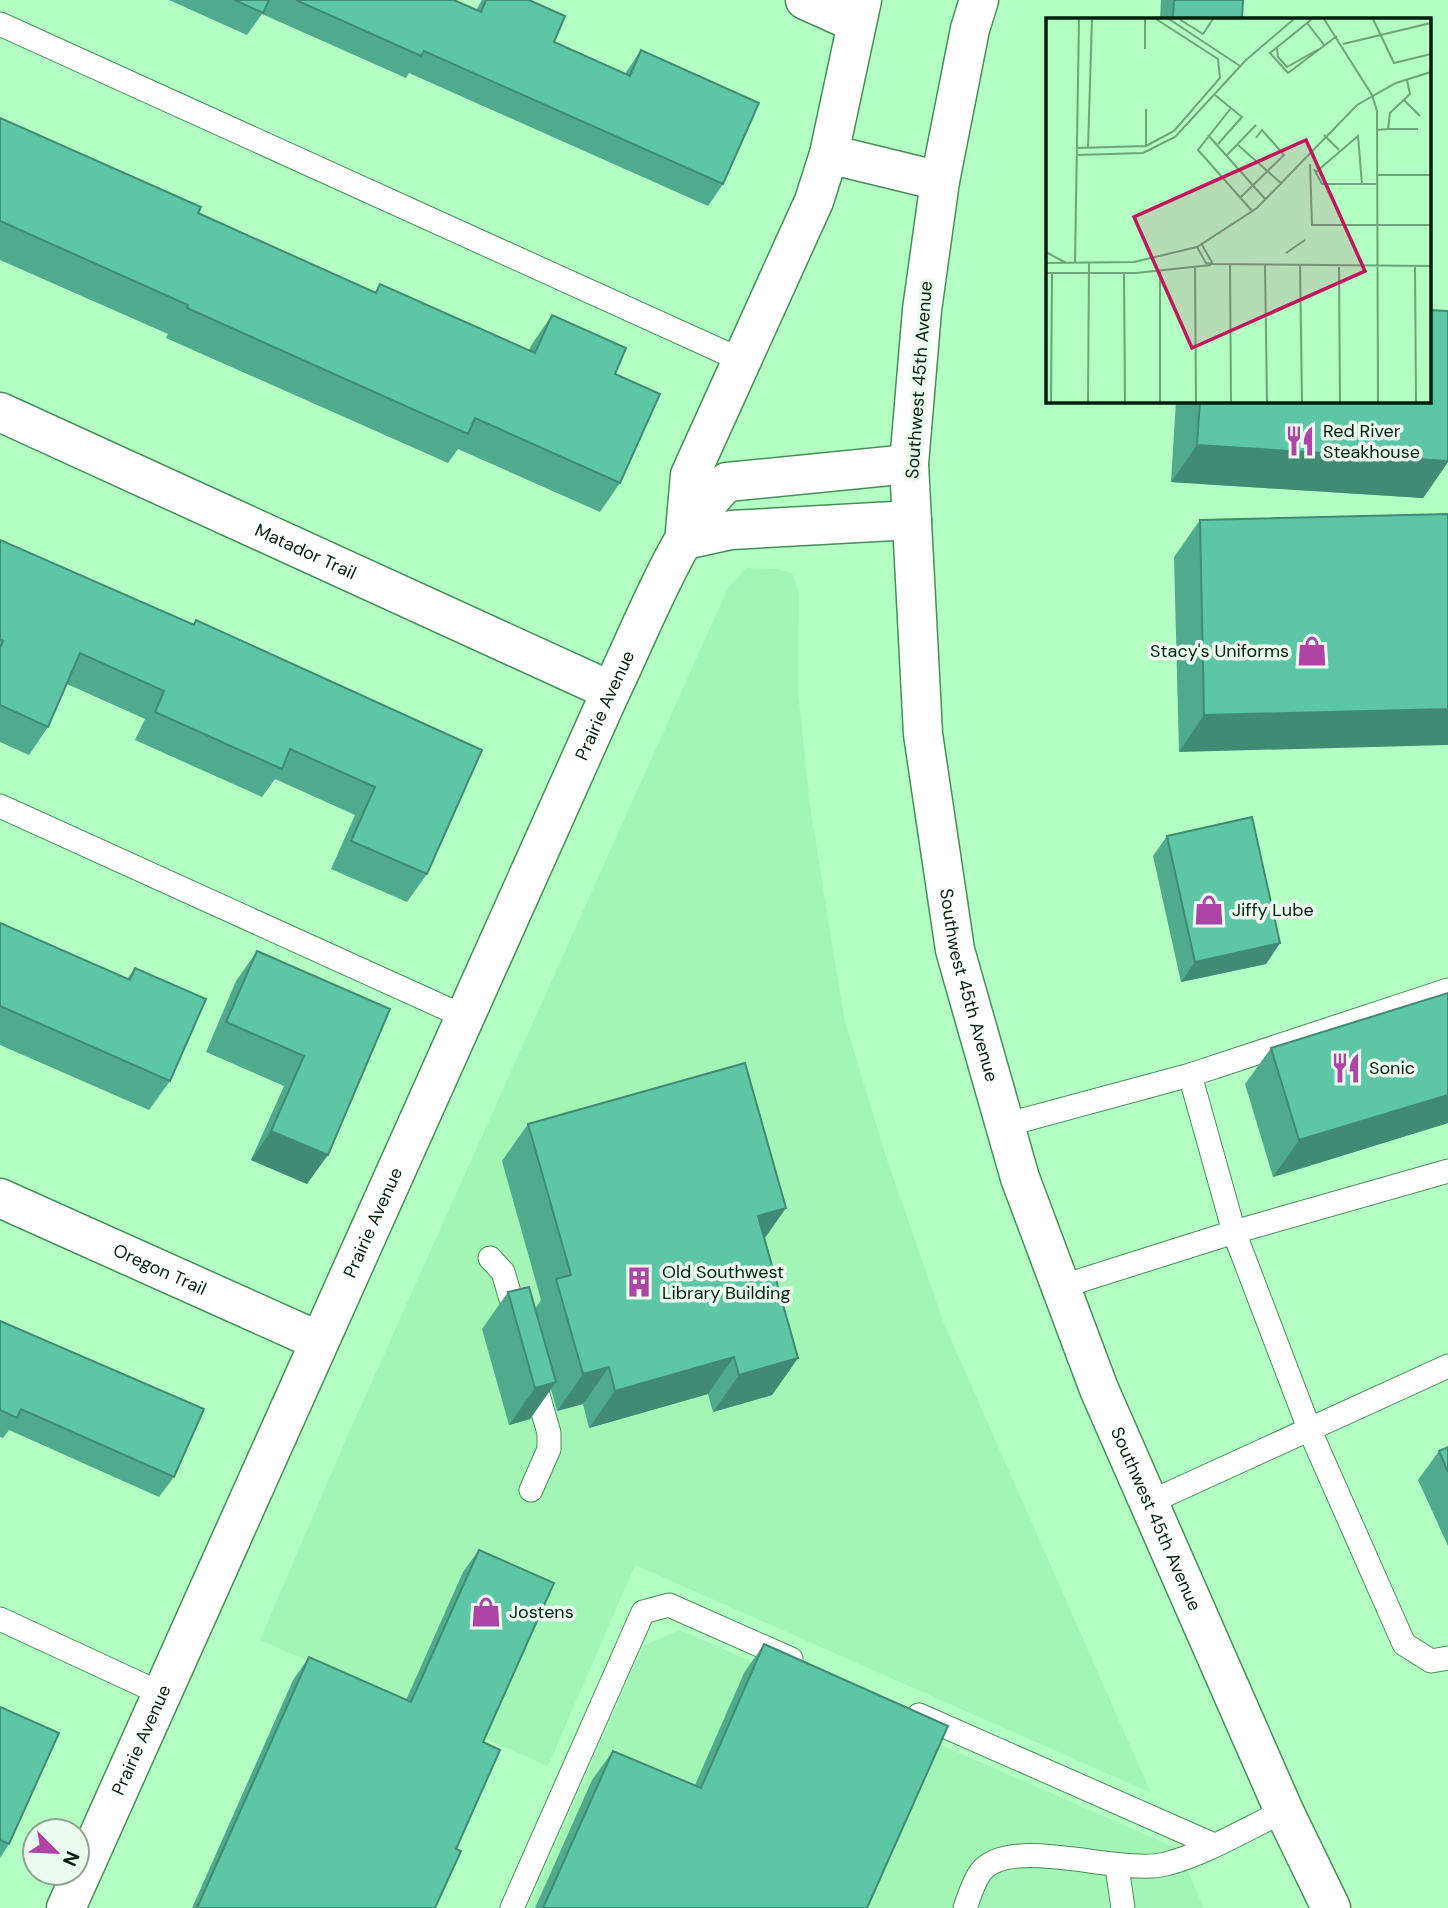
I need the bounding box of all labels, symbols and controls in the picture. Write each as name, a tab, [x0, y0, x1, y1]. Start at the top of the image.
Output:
inset map	[1046, 18, 1430, 402]
street label: Southwest 45th Avenue	[900, 280, 938, 480]
place label: Red River Steakhouse	[1323, 419, 1420, 464]
restaurant icon: Red River Steakhouse	[1283, 424, 1317, 458]
street label: Matador Trail	[251, 518, 360, 585]
shop icon: Stacy's Uniforms	[1295, 634, 1329, 668]
place label: Stacy's Uniforms	[1150, 639, 1289, 663]
street label: Prairie Avenue	[570, 647, 640, 764]
street label: Southwest 45th Avenue	[934, 887, 1004, 1084]
shop icon: Jiffy Lube	[1192, 893, 1226, 927]
place label: Jiffy Lube	[1232, 898, 1314, 922]
restaurant icon: Sonic	[1329, 1051, 1363, 1085]
place label: Sonic	[1369, 1056, 1415, 1080]
street label: Prairie Avenue	[338, 1164, 408, 1282]
street label: Oregon Trail	[109, 1238, 210, 1301]
place label: Old Southwest Library Building	[662, 1260, 790, 1305]
building icon: Old Southwest Library Building	[622, 1265, 656, 1299]
street label: Southwest 45th Avenue	[1105, 1423, 1207, 1615]
shop icon: Jostens	[469, 1595, 503, 1629]
place label: Jostens	[509, 1600, 574, 1624]
street label: Prairie Avenue	[106, 1681, 176, 1799]
north arrow	[21, 1817, 91, 1887]
text: N	[57, 1847, 85, 1870]

